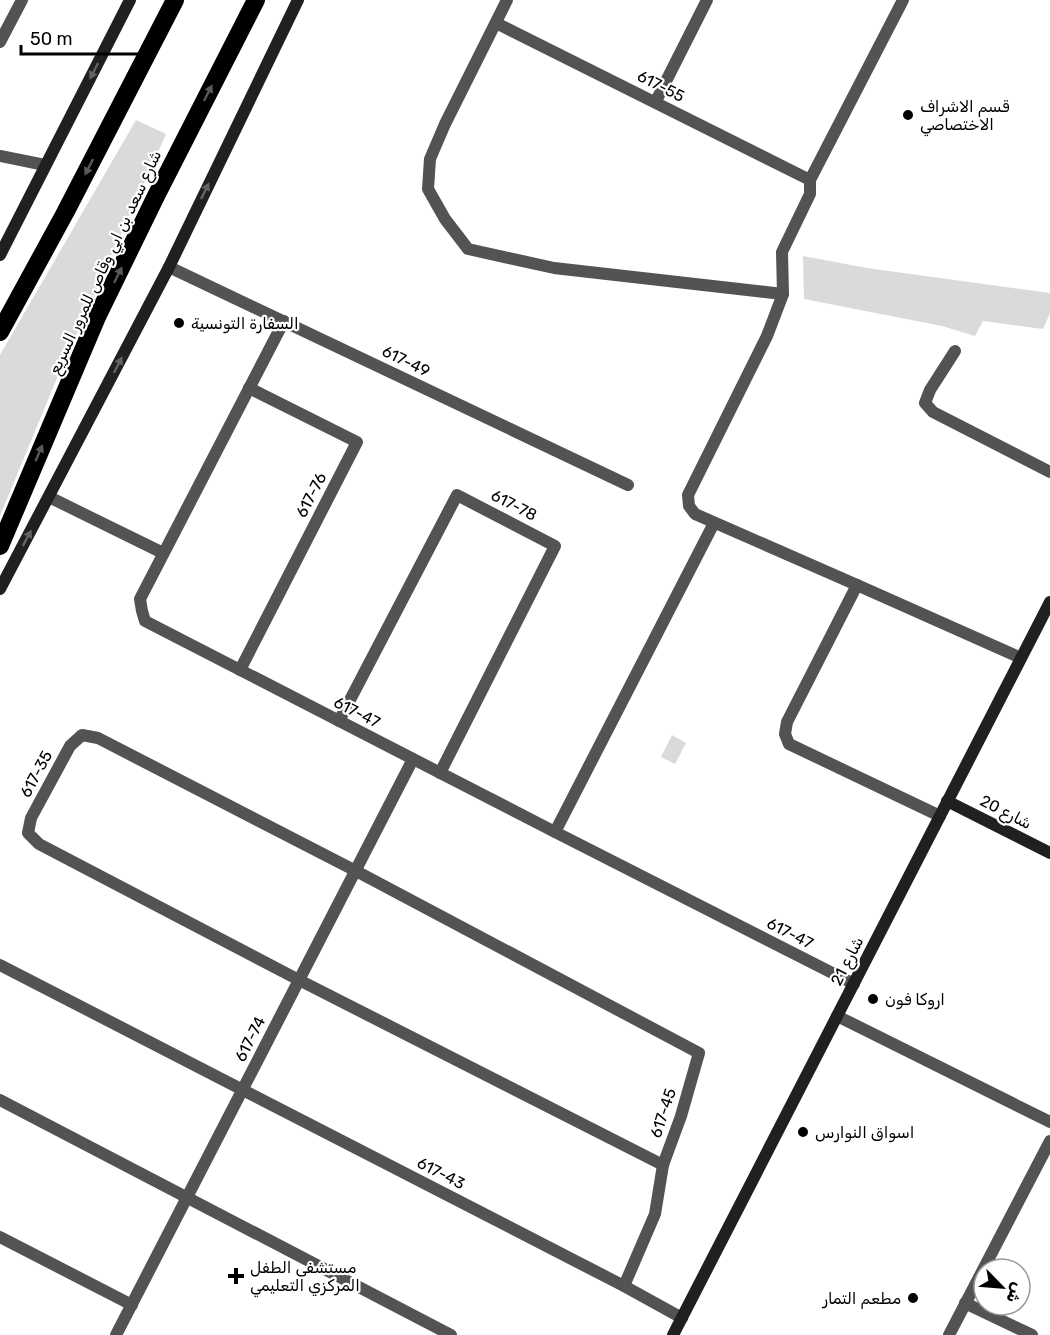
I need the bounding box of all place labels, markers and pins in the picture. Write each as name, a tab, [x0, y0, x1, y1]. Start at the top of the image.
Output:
place label: قسم الاشراف الاختصاصي	[920, 97, 1010, 137]
marker: قسم الاشراف الاختصاصي	[901, 108, 915, 122]
place label: السفارة التونسية	[191, 314, 299, 334]
marker: السفارة التونسية	[172, 316, 186, 330]
place label: اروكا فون	[885, 990, 945, 1010]
marker: اروكا فون	[866, 992, 880, 1006]
place label: اسواق النوارس	[815, 1123, 914, 1143]
marker: اسواق النوارس	[796, 1125, 810, 1139]
place label: مستشفى الطفل المركزي التعليمي	[250, 1258, 360, 1298]
marker: مستشفى الطفل المركزي التعليمي	[227, 1267, 245, 1285]
place label: مطعم التمار	[822, 1289, 901, 1309]
marker: مطعم التمار	[906, 1291, 920, 1305]

